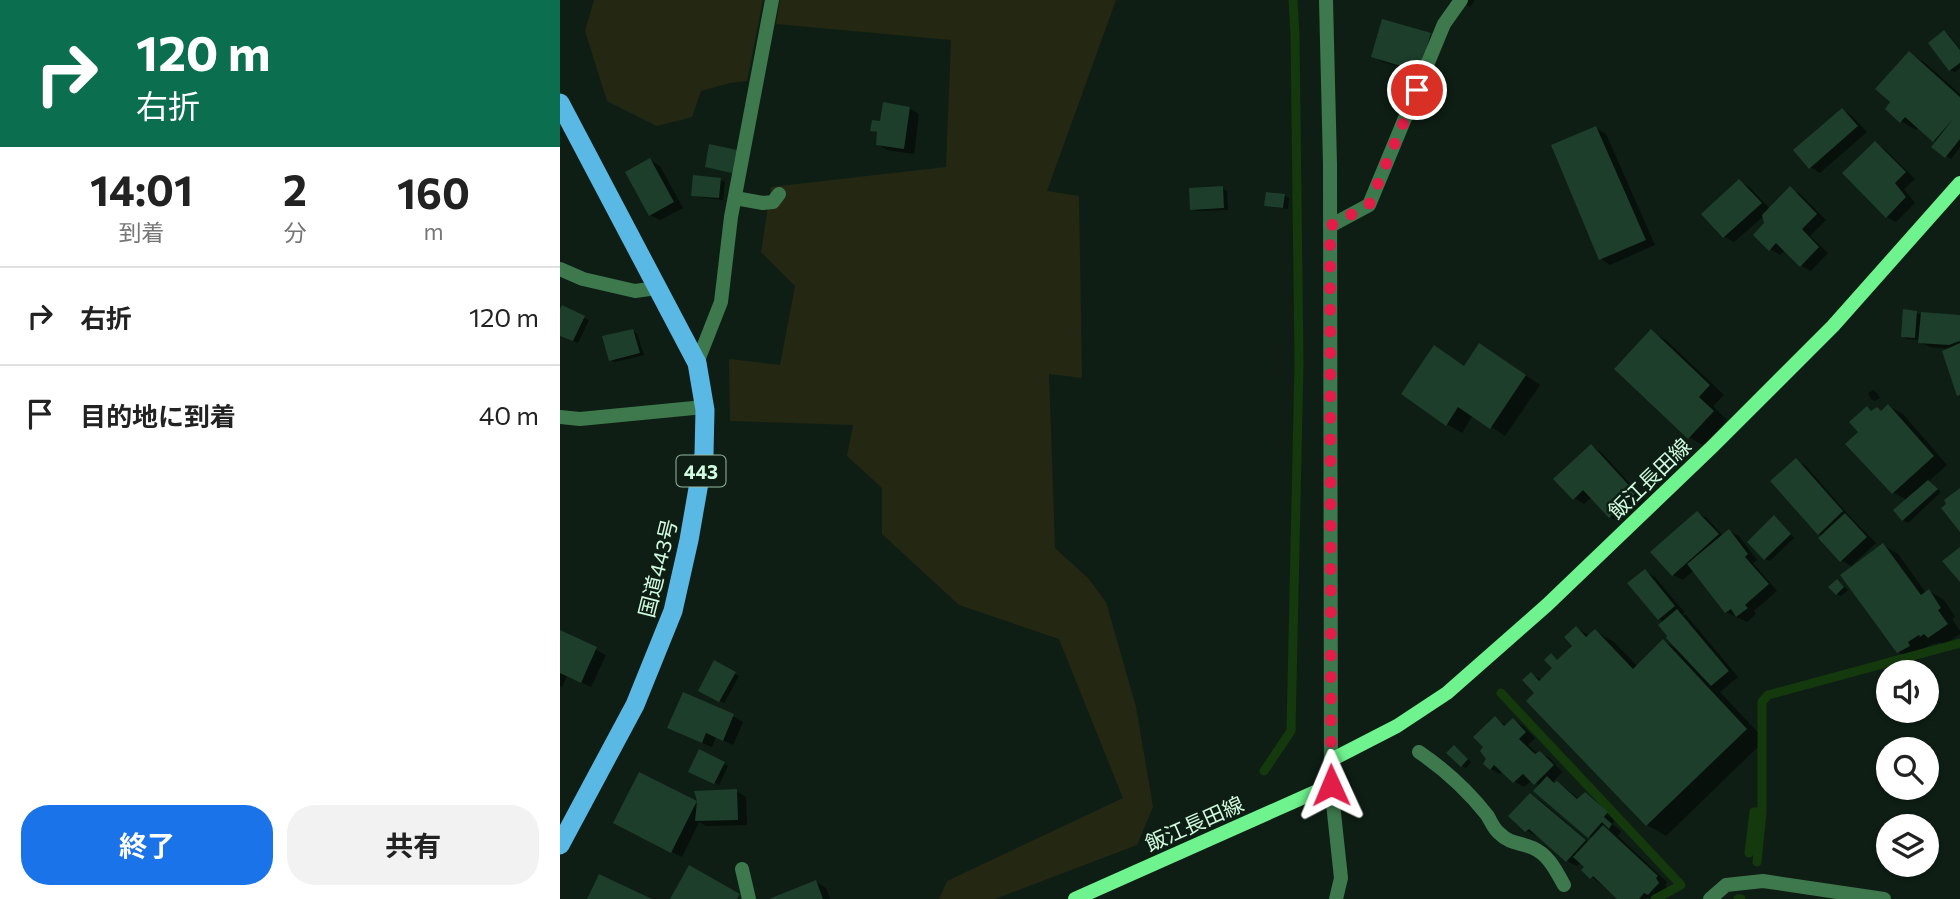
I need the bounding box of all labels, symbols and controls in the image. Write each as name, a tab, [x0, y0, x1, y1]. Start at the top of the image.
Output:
text: 120 m	[136, 21, 270, 81]
icon: right	[21, 28, 112, 119]
pin	[1387, 60, 1447, 120]
icon: arrive	[1398, 71, 1436, 109]
text: 右折	[136, 85, 200, 125]
text: 14:01	[90, 163, 193, 215]
text: 2	[283, 163, 307, 215]
text: 160	[397, 166, 470, 218]
text: m	[423, 217, 443, 245]
text: 到着	[119, 218, 165, 246]
text: 分	[283, 218, 306, 246]
icon: right	[21, 297, 59, 335]
text: 120 m	[469, 301, 539, 332]
text: 右折	[80, 302, 132, 333]
icon: arrive	[21, 395, 59, 433]
text: 40 m	[479, 399, 539, 430]
text: 目的地に到着	[80, 400, 236, 431]
street label: 飯江長田線	[1603, 433, 1695, 523]
road number: 443	[676, 456, 726, 486]
street label: 国道443号	[633, 516, 681, 620]
map controls	[1876, 660, 1939, 877]
button: sound	[1876, 660, 1939, 723]
button: search	[1876, 737, 1939, 800]
position arrow	[1294, 748, 1368, 822]
street label: 飯江長田線	[1141, 790, 1247, 856]
button: 終了	[21, 805, 273, 885]
button: 共有	[287, 805, 539, 885]
button: layers	[1876, 814, 1939, 877]

